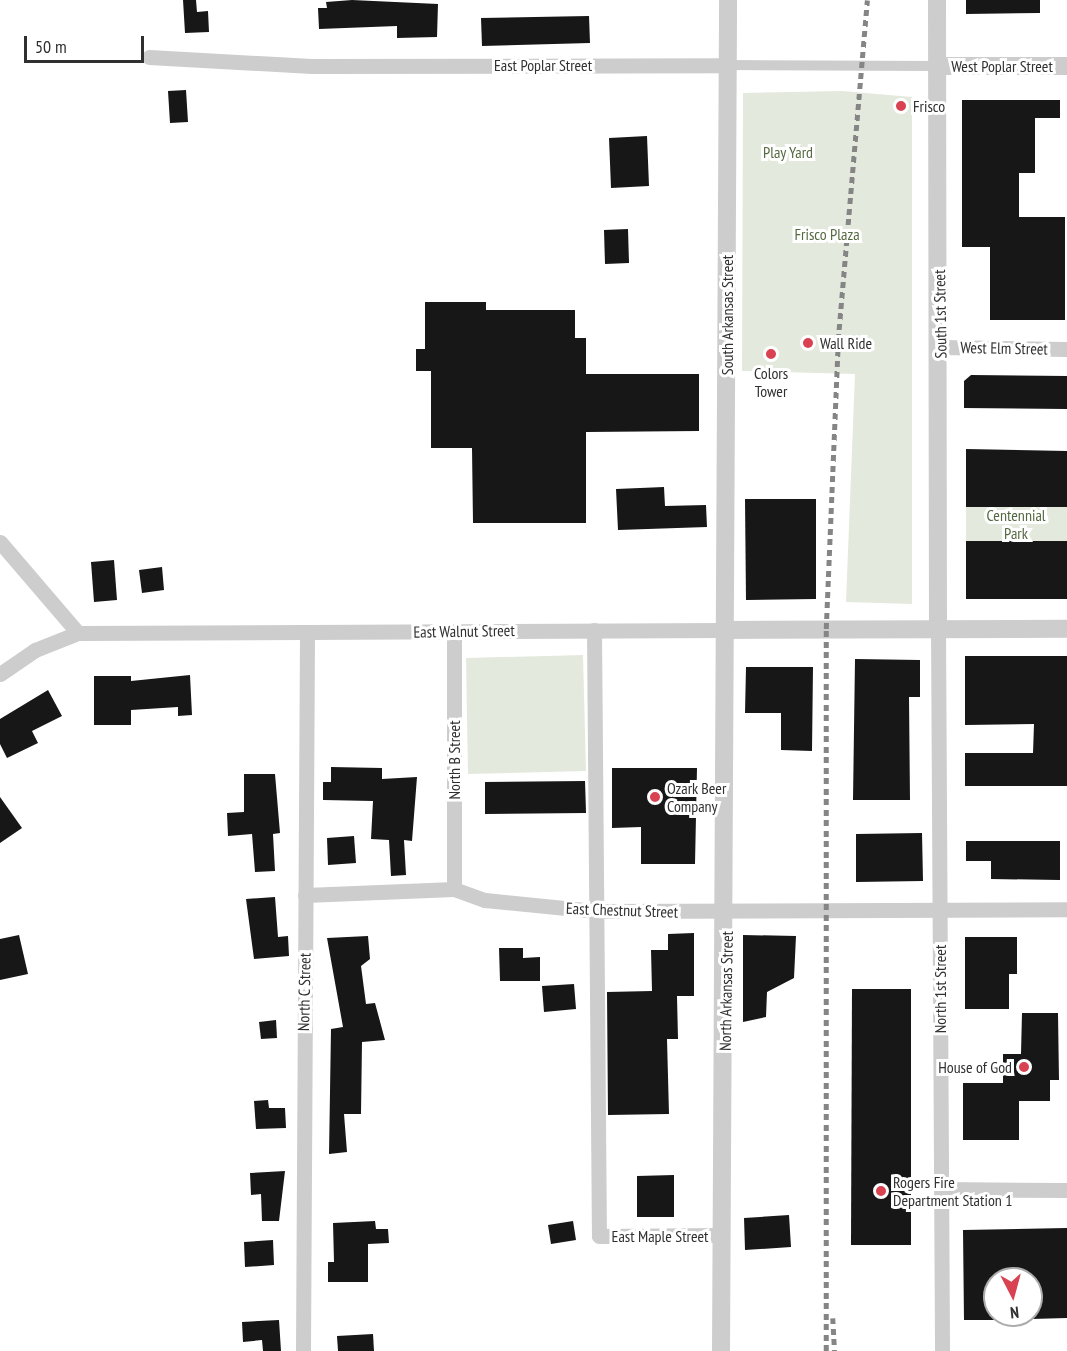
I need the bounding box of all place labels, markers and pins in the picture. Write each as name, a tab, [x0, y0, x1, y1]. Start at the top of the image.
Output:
place label: Frisco	[913, 96, 945, 116]
marker: Frisco	[894, 99, 908, 113]
place label: Wall Ride	[820, 333, 872, 353]
marker: Wall Ride	[801, 336, 815, 350]
marker: Colors Tower	[764, 347, 778, 361]
place label: Colors Tower	[754, 363, 788, 401]
place label: Ozark Beer Company	[667, 778, 727, 816]
marker: Ozark Beer Company	[648, 790, 662, 804]
place label: House of God	[938, 1057, 1012, 1077]
marker: House of God	[1017, 1060, 1031, 1074]
place label: Rogers Fire Department Station 1	[893, 1172, 1012, 1210]
marker: Rogers Fire Department Station 1	[874, 1184, 888, 1198]

